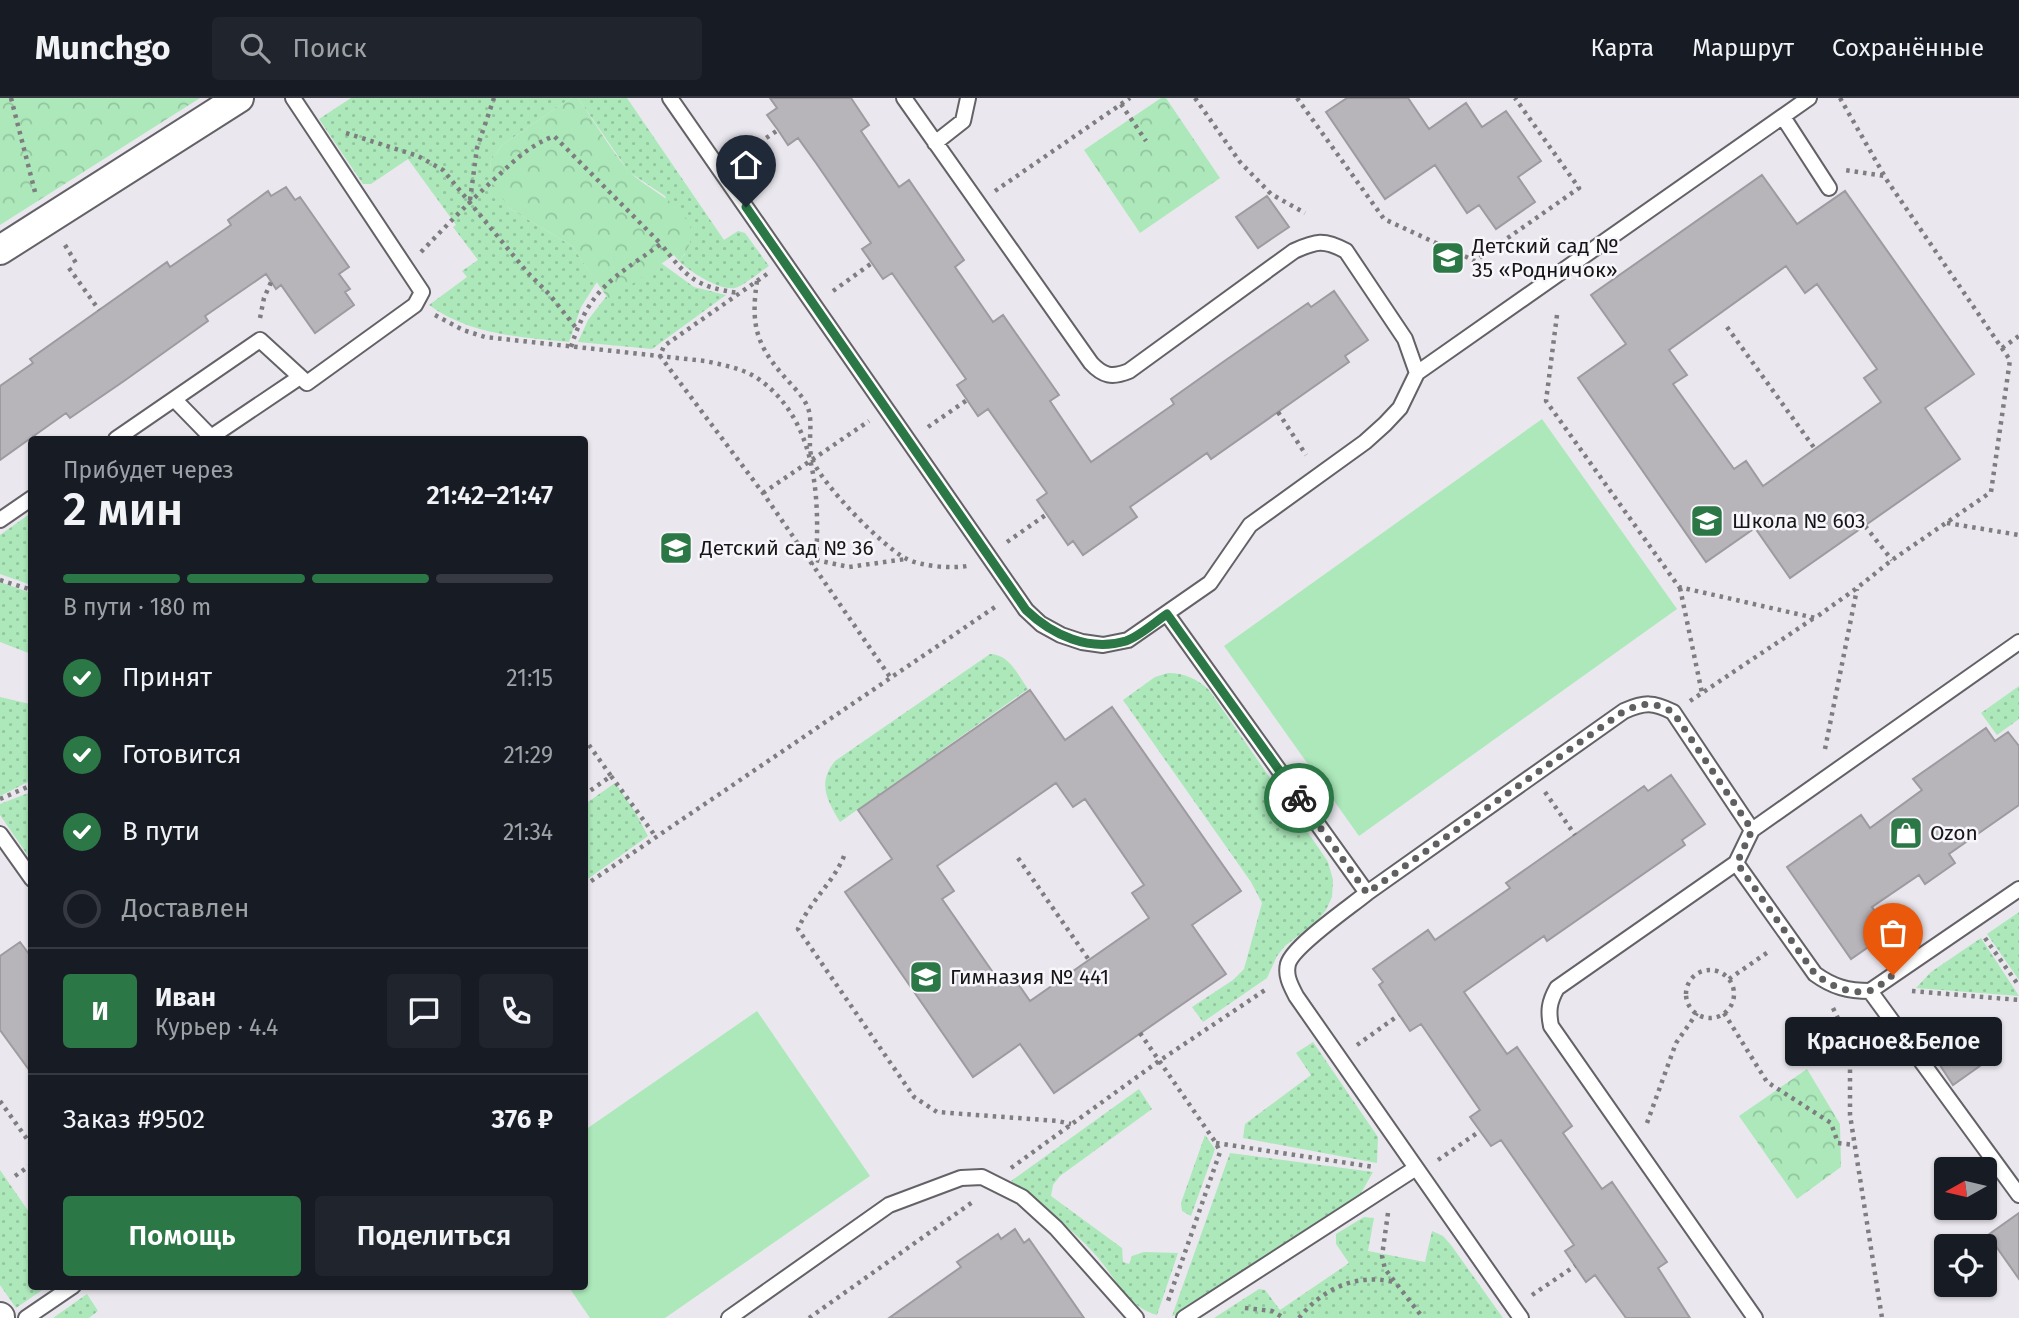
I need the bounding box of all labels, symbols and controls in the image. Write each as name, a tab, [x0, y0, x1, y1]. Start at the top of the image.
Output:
search box	[212, 17, 702, 80]
text: Munchgo	[35, 28, 170, 68]
icon: search	[236, 29, 274, 67]
text: Поиск	[292, 33, 367, 64]
text: Карта	[1591, 34, 1654, 62]
text: Маршрут	[1692, 34, 1794, 62]
text: Сохранённые	[1832, 34, 1984, 62]
pin	[716, 135, 776, 207]
icon: home	[727, 146, 765, 184]
place label: Детский сад № 35 «Родничок»	[1471, 233, 1619, 283]
school or university icon: Детский сад № 35 «Родничок»	[1429, 239, 1467, 277]
text: Прибудет через	[63, 456, 234, 484]
text: 21:42–21:47	[426, 480, 553, 511]
text: 2 мин	[63, 482, 183, 537]
school or university icon: Школа № 603	[1688, 502, 1726, 540]
place label: Школа № 603	[1732, 508, 1866, 534]
school or university icon: Детский сад № 36	[657, 529, 695, 567]
place label: Детский сад № 36	[699, 535, 874, 561]
text: В пути · 180 m	[63, 593, 211, 621]
icon: check	[63, 659, 101, 697]
text: Принят	[122, 662, 212, 693]
text: 21:15	[506, 664, 553, 692]
icon: check	[63, 736, 101, 774]
text: Готовится	[122, 739, 242, 770]
text: 21:29	[503, 741, 553, 769]
courier	[1264, 763, 1334, 833]
icon: bike	[1280, 779, 1318, 817]
icon: check	[63, 813, 101, 851]
shop icon: Ozon	[1887, 814, 1925, 852]
text: В пути	[122, 816, 200, 847]
text: 21:34	[503, 818, 553, 846]
place label: Ozon	[1930, 820, 1978, 846]
text: Доставлен	[122, 893, 249, 924]
pin	[1863, 903, 1923, 975]
icon: bag	[1874, 914, 1912, 952]
school or university icon: Гимназия № 441	[907, 958, 945, 996]
place label: Гимназия № 441	[950, 964, 1109, 990]
button: chat	[387, 974, 461, 1048]
button: phone	[479, 974, 553, 1048]
text: Иван	[155, 982, 216, 1013]
text: И	[91, 996, 109, 1027]
text: Курьер · 4.4	[155, 1013, 278, 1041]
callout: Красное&Белое	[1784, 1017, 2002, 1066]
text: Красное&Белое	[1807, 1027, 1980, 1055]
text: Заказ #9502	[63, 1104, 205, 1135]
text: 376 ₽	[492, 1104, 553, 1135]
north arrow	[1934, 1157, 1997, 1220]
map controls	[1934, 1157, 1997, 1297]
button: Помощь	[63, 1196, 301, 1276]
button: Поделиться	[315, 1196, 553, 1276]
button: locate	[1934, 1234, 1997, 1297]

